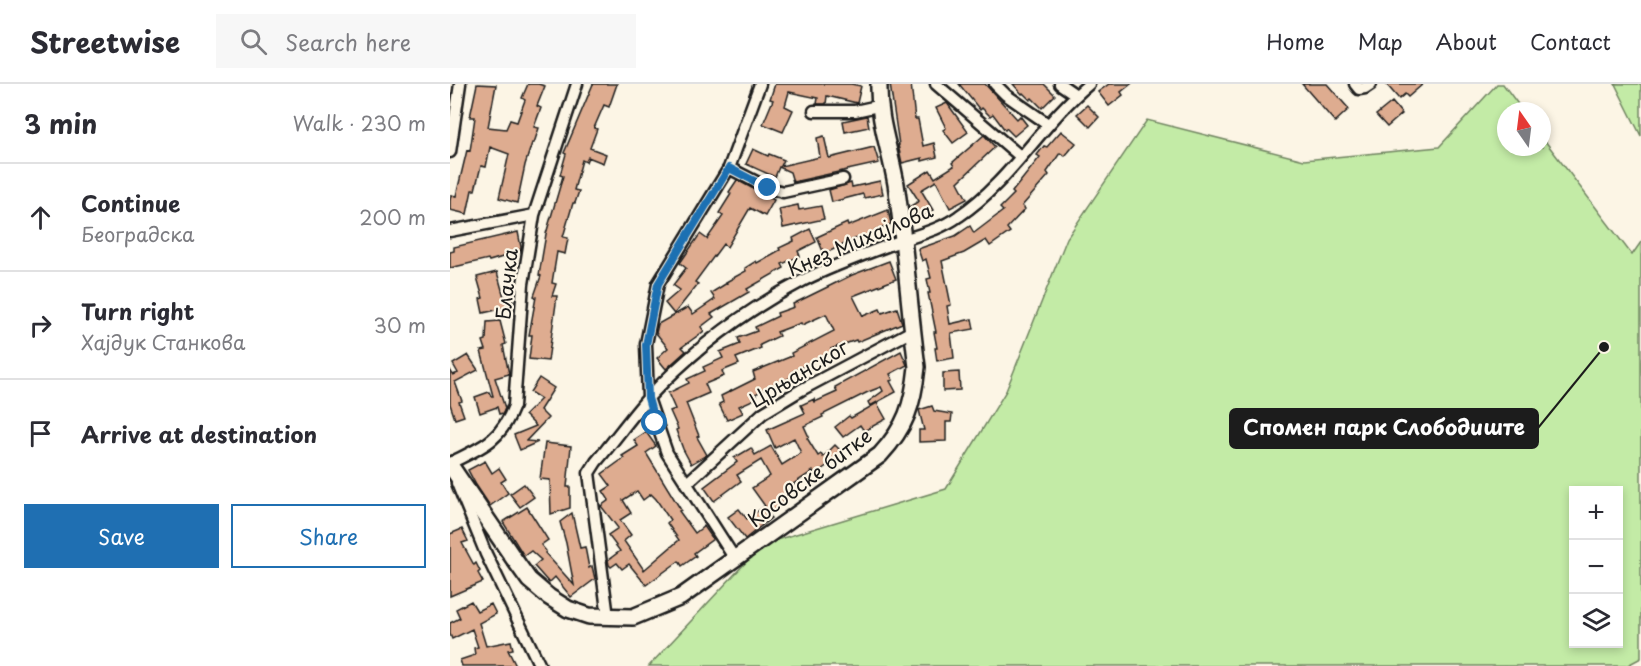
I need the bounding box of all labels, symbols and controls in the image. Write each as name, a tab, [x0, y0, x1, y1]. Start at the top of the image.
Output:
search box	[216, 14, 636, 68]
text: Streetwise	[30, 20, 180, 63]
icon: search	[237, 25, 270, 58]
text: Search here	[285, 25, 411, 58]
text: Home	[1266, 25, 1325, 57]
text: Map	[1358, 25, 1403, 57]
text: About	[1436, 25, 1497, 57]
text: Contact	[1530, 25, 1611, 57]
north arrow	[1497, 102, 1551, 156]
text: 3 min	[24, 104, 97, 143]
text: Walk · 230 m	[293, 108, 426, 138]
route end	[754, 174, 780, 200]
text: Continue	[81, 186, 180, 219]
street label: Кнез Михајлова	[782, 195, 938, 283]
icon: ahead	[24, 201, 57, 234]
text: 200 m	[359, 202, 426, 232]
text: Београдска	[81, 219, 194, 249]
street label: Блачка	[487, 246, 525, 321]
text: Turn right	[81, 294, 194, 327]
icon: right	[24, 309, 57, 342]
text: 30 m	[373, 310, 426, 340]
text: Хајдук Станкова	[81, 327, 245, 357]
street label: Црњанског	[743, 332, 854, 415]
route start	[641, 409, 667, 435]
callout: Спомен парк Слободиште	[1230, 409, 1538, 448]
text: Спомен парк Слободиште	[1243, 410, 1525, 442]
icon: arrive	[24, 417, 57, 450]
text: Arrive at destination	[81, 417, 317, 450]
street label: Косовске битке	[741, 420, 878, 534]
map controls	[1569, 486, 1623, 648]
button: +	[1569, 486, 1623, 540]
button: Save	[24, 504, 219, 568]
button: Share	[231, 504, 426, 568]
button: −	[1569, 540, 1623, 594]
button: layers	[1569, 594, 1623, 648]

